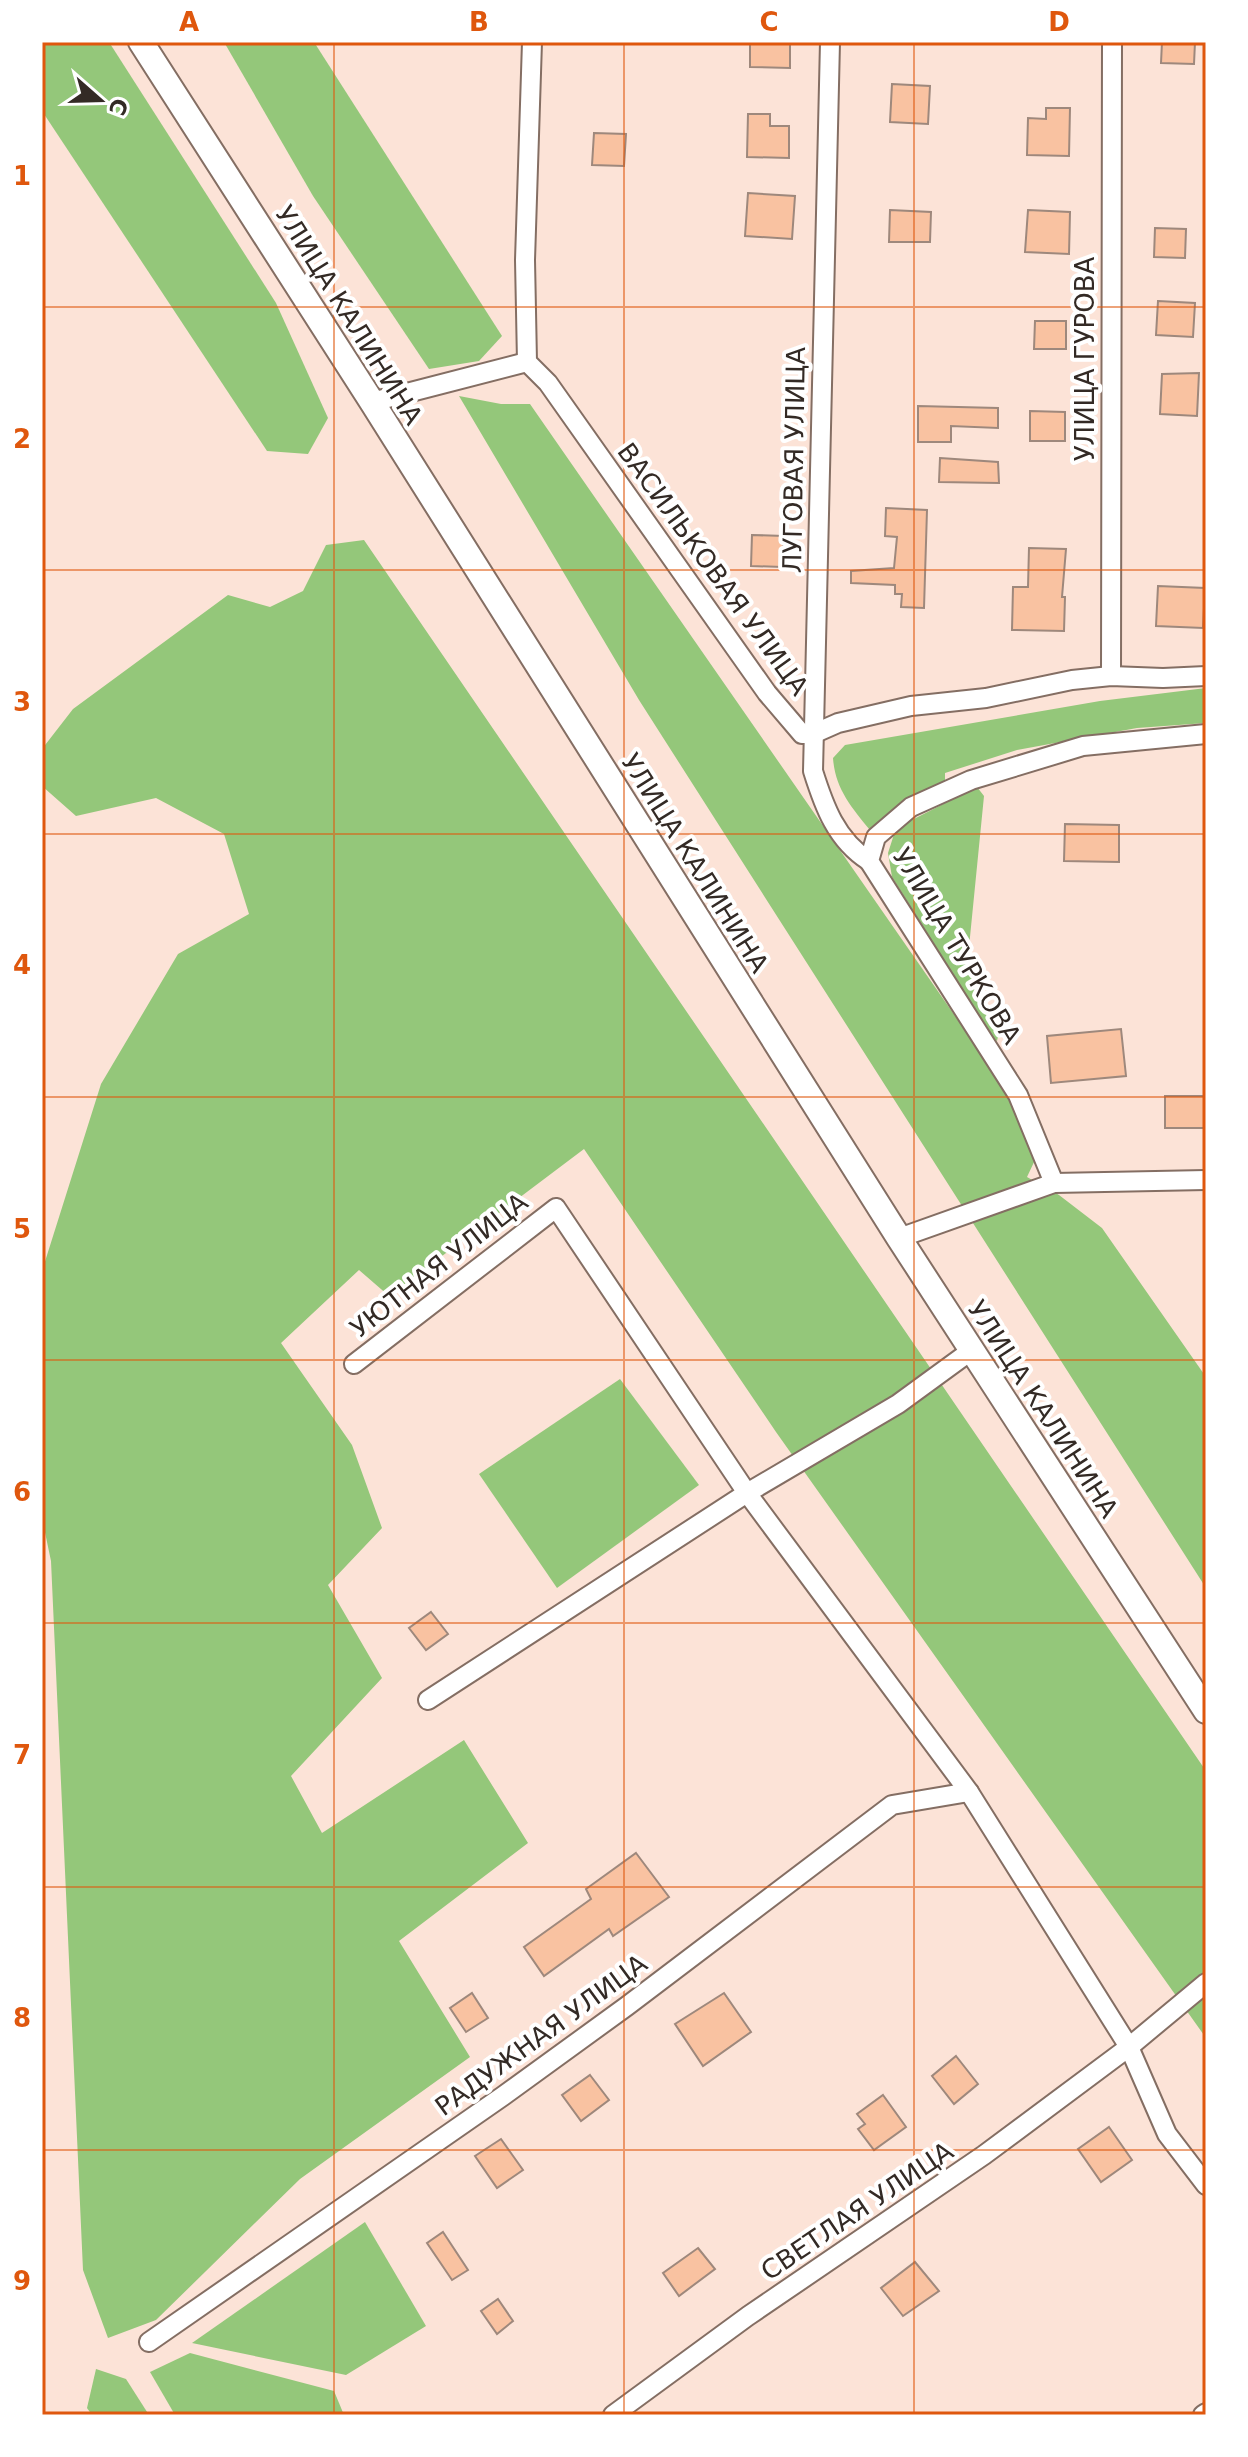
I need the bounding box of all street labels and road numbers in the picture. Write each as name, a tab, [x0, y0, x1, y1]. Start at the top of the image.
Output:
street label: УЛИЦА КАЛИНИНА	[269, 200, 429, 430]
street label: УЛИЦА ГУРОВА	[1070, 257, 1100, 461]
street label: ЛУГОВАЯ УЛИЦА	[777, 346, 811, 573]
street label: ВАСИЛЬКОВАЯ УЛИЦА	[611, 437, 815, 701]
street label: УЛИЦА КАЛИНИНА	[615, 748, 775, 978]
street label: УЛИЦА ТУРКОВА	[887, 843, 1027, 1049]
street label: УЮТНАЯ УЛИЦА	[345, 1186, 534, 1343]
street label: УЛИЦА КАЛИНИНА	[962, 1295, 1124, 1523]
street label: РАДУЖНАЯ УЛИЦА	[429, 1948, 653, 2122]
street label: СВЕТЛАЯ УЛИЦА	[755, 2136, 959, 2286]

